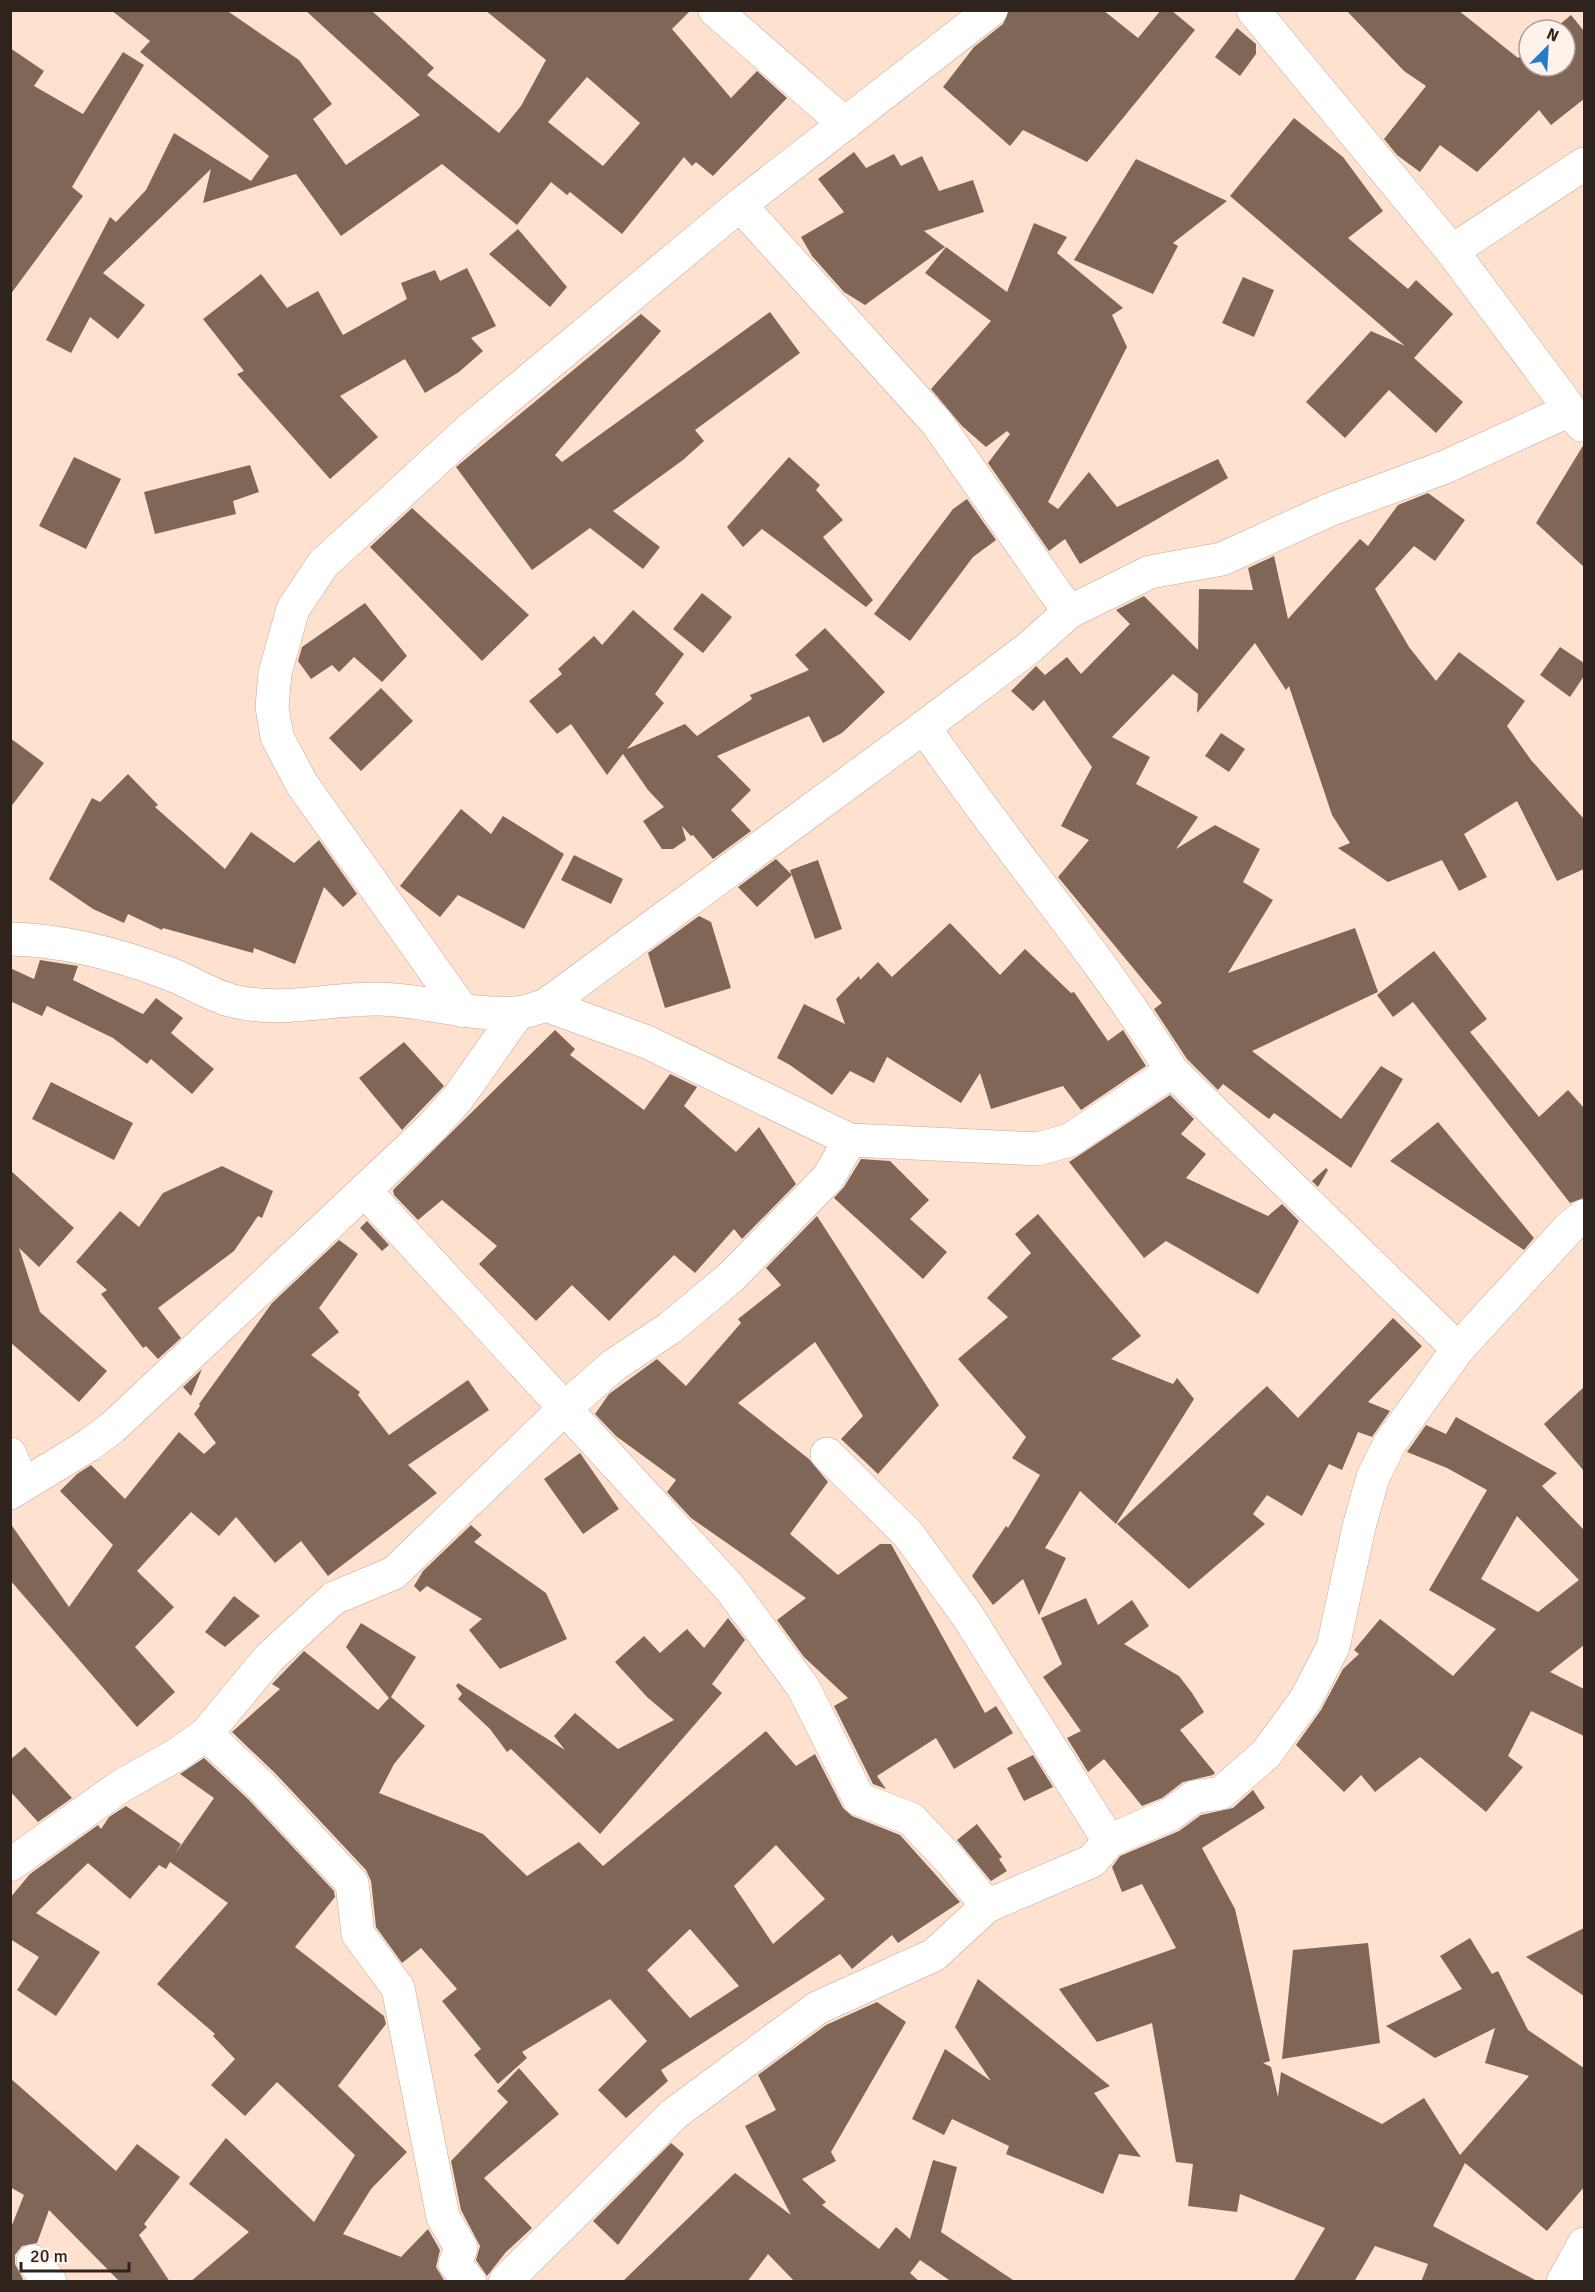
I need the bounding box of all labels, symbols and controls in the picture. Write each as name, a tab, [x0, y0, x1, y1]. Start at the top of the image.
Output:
north arrow	[1517, 18, 1577, 78]
text: N	[1544, 24, 1562, 47]
scale bar	[21, 2235, 129, 2273]
text: 20 m	[30, 2245, 68, 2267]

